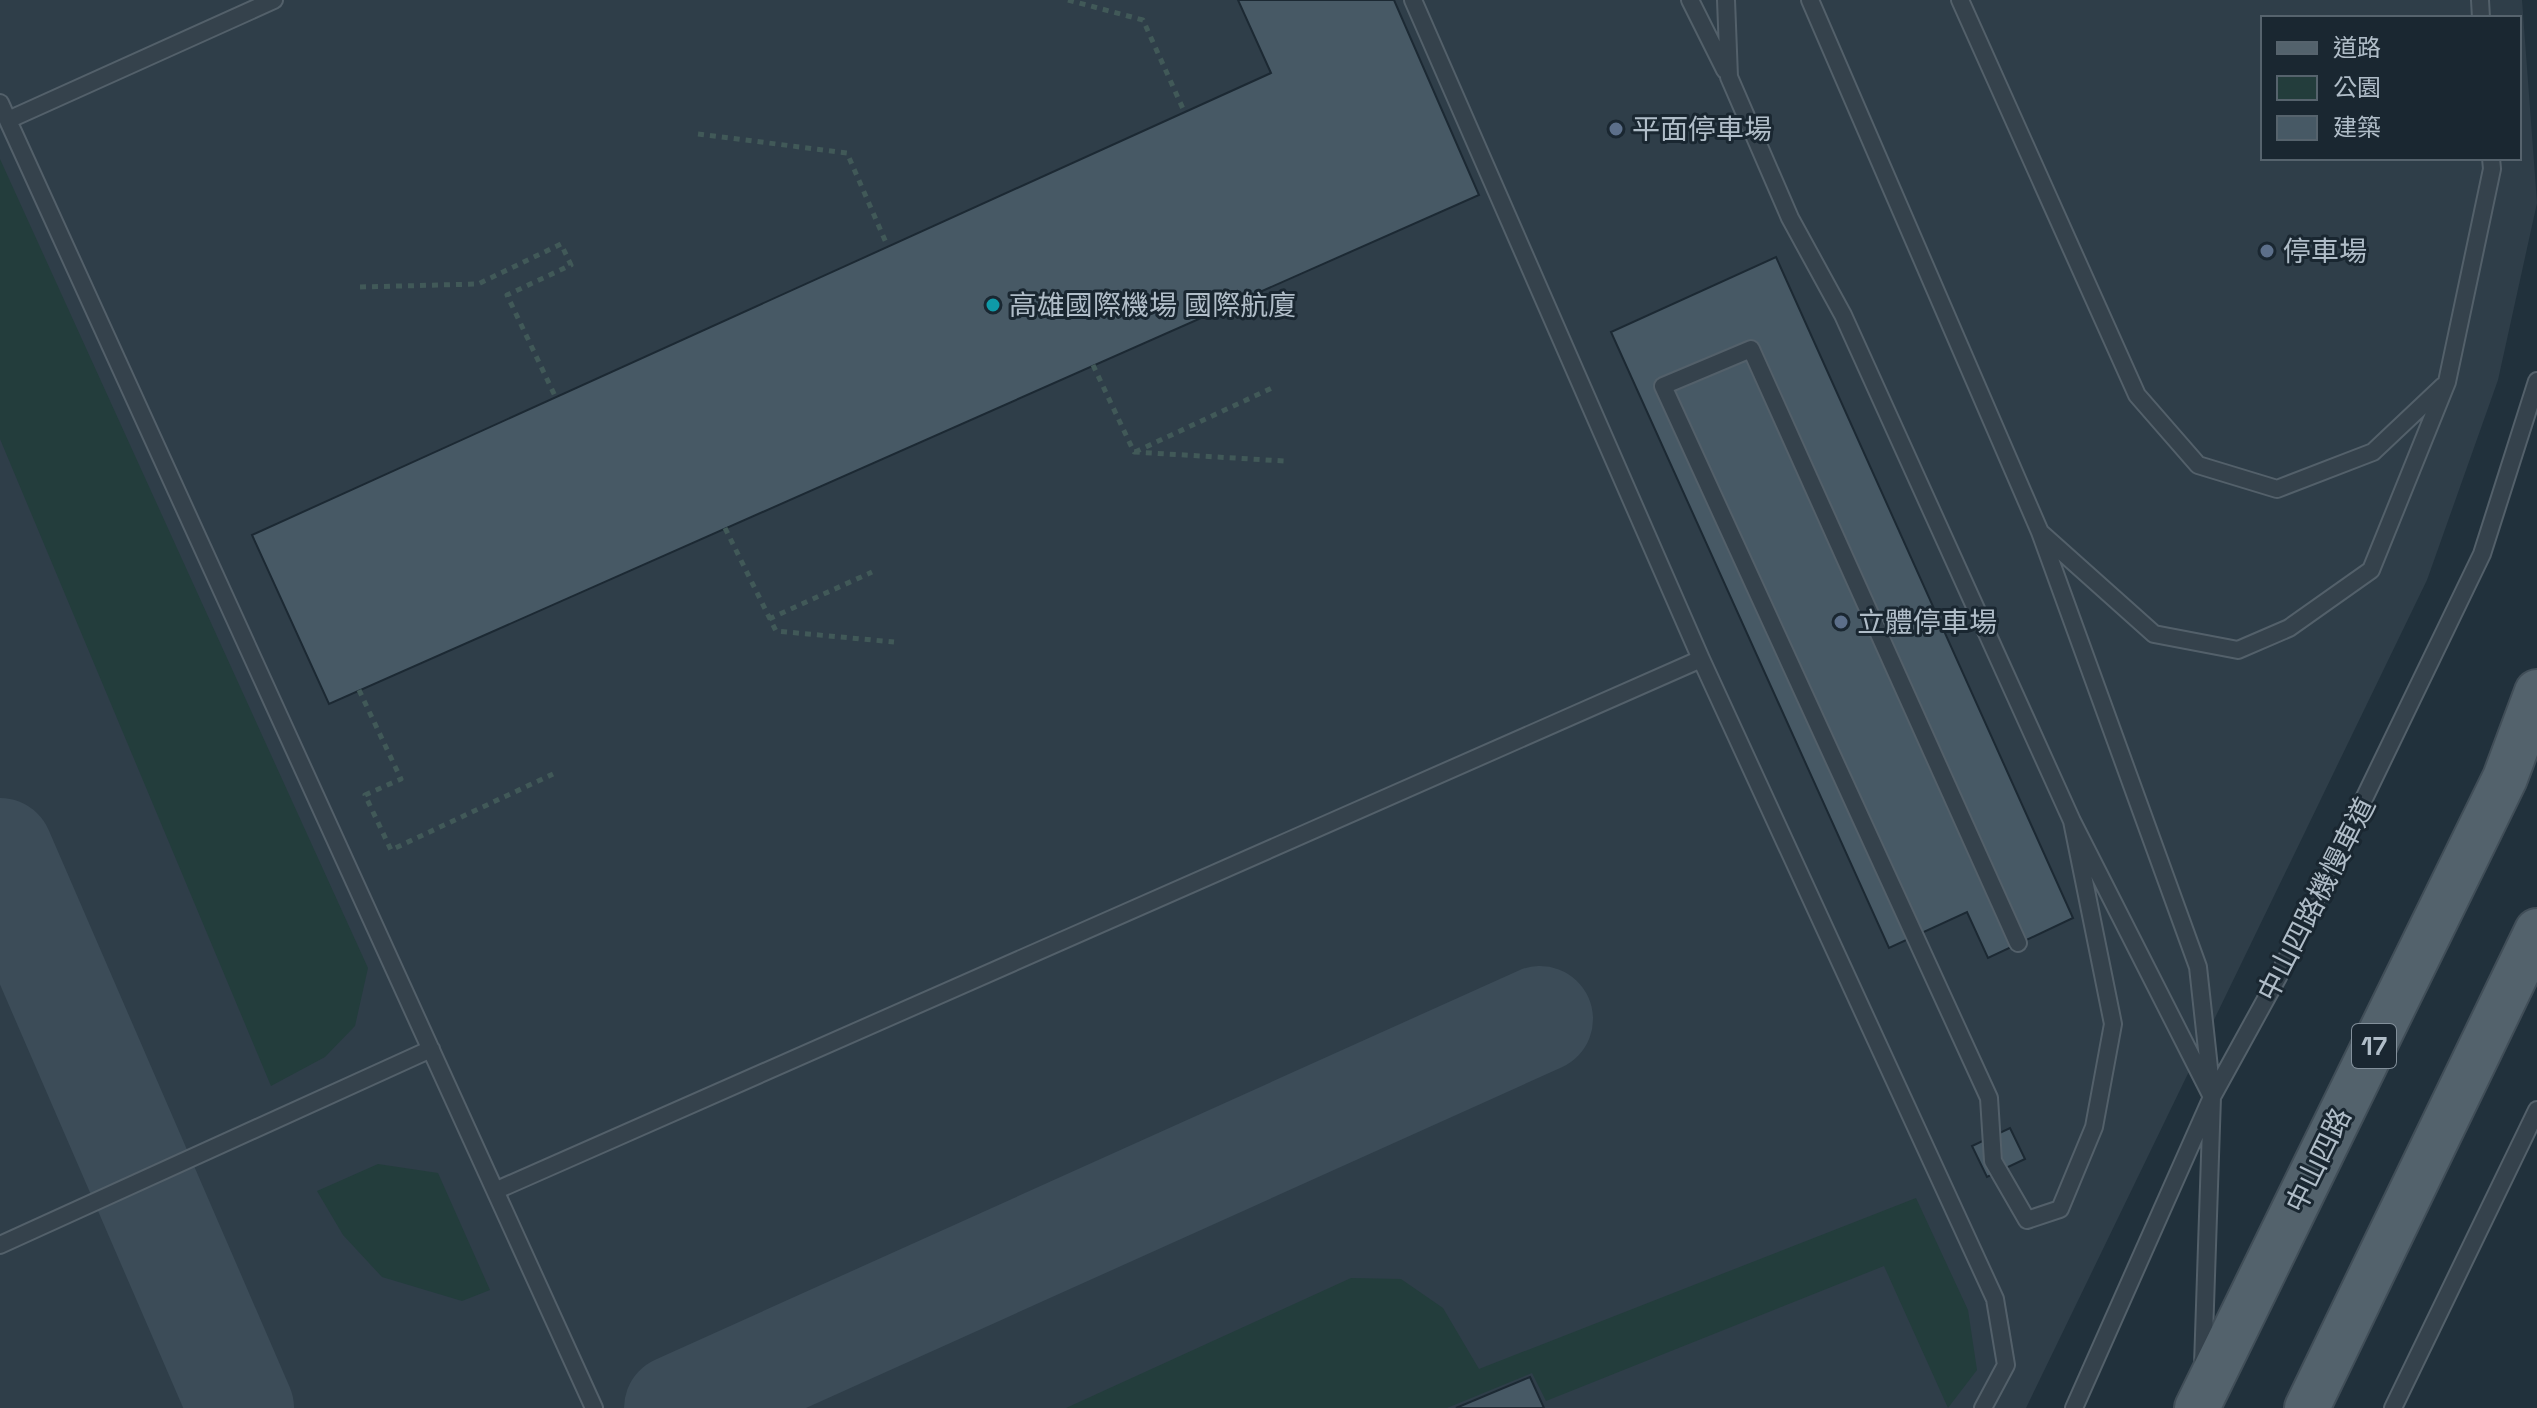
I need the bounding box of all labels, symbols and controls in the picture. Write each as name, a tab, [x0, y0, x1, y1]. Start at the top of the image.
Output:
legend	[2261, 16, 2521, 160]
text: 道路	[2333, 32, 2381, 63]
text: 公園	[2333, 72, 2381, 103]
place label: 平面停車場	[1632, 111, 1772, 147]
text: 建築	[2333, 112, 2381, 143]
marker: 平面停車場	[1607, 120, 1625, 138]
place label: 停車場	[2283, 233, 2367, 269]
marker: 停車場	[2258, 242, 2276, 260]
place label: 高雄國際機場 國際航廈	[1009, 287, 1296, 323]
marker: 高雄國際機場 國際航廈	[984, 296, 1002, 314]
place label: 立體停車場	[1857, 604, 1997, 640]
marker: 立體停車場	[1832, 613, 1850, 631]
street label: 中山四路機慢車道	[2249, 791, 2383, 1007]
road number: 17	[2352, 1024, 2396, 1068]
street label: 中山四路	[2277, 1102, 2359, 1218]

